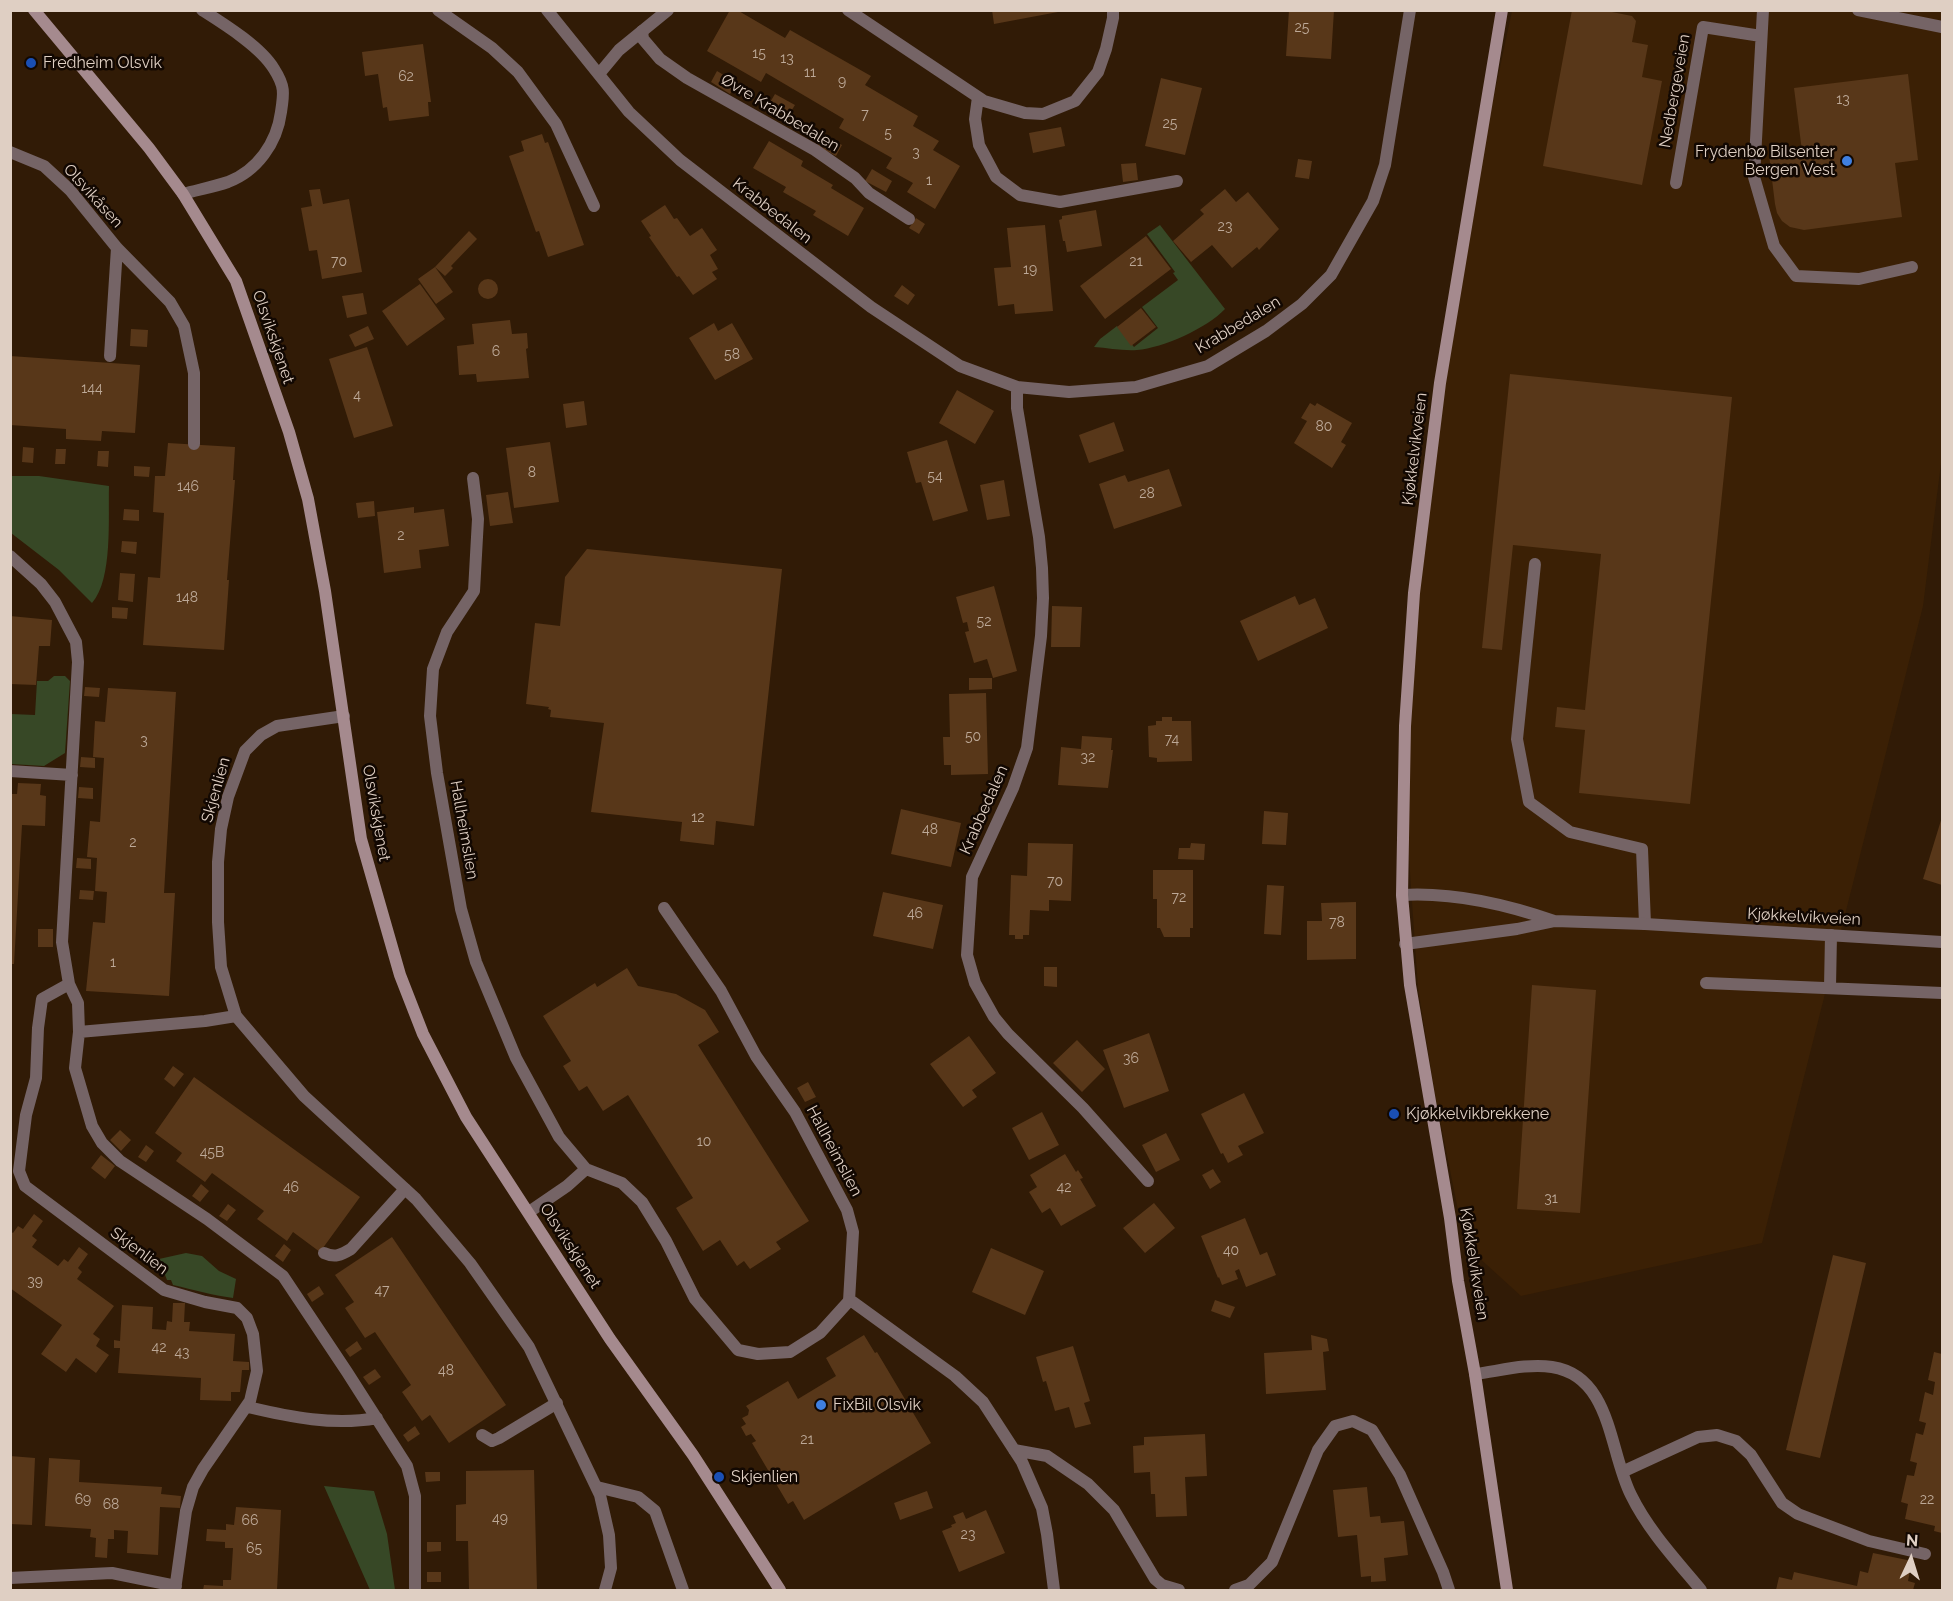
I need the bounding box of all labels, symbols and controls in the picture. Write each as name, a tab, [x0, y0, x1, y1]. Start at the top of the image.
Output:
house number: 25	[1295, 20, 1309, 36]
street label: Nedbergeveien	[1656, 33, 1694, 149]
house number: 15	[752, 46, 766, 62]
house number: 13	[780, 51, 794, 67]
place label: Fredheim Olsvik	[43, 53, 162, 73]
marker: Fredheim Olsvik	[24, 56, 38, 70]
house number: 11	[804, 65, 816, 81]
house number: 62	[398, 69, 414, 85]
street label: Øvre Krabbedalen	[717, 70, 843, 156]
house number: 9	[838, 74, 846, 90]
house number: 13	[1836, 92, 1850, 108]
house number: 7	[861, 107, 869, 123]
house number: 25	[1163, 116, 1177, 132]
house number: 5	[884, 126, 892, 142]
place label: Frydenbø Bilsenter Bergen Vest	[1695, 142, 1835, 180]
house number: 3	[912, 145, 920, 161]
marker: Frydenbø Bilsenter Bergen Vest	[1840, 154, 1854, 168]
street label: Olsvikåsen	[59, 160, 127, 232]
house number: 1	[926, 173, 932, 189]
street label: Krabbedalen	[728, 174, 816, 248]
house number: 23	[1218, 219, 1232, 235]
house number: 70	[331, 254, 347, 270]
house number: 21	[1129, 254, 1143, 270]
house number: 19	[1023, 262, 1037, 278]
street label: Olsvikskjenet	[248, 288, 298, 386]
street label: Krabbedalen	[1192, 292, 1284, 358]
house number: 6	[492, 344, 500, 360]
house number: 58	[724, 347, 740, 363]
house number: 144	[81, 381, 103, 397]
house number: 4	[353, 388, 361, 404]
street label: Kjøkkelvikveien	[1399, 391, 1431, 507]
house number: 80	[1316, 419, 1332, 435]
house number: 8	[528, 465, 536, 481]
house number: 54	[927, 469, 943, 485]
house number: 146	[177, 479, 199, 495]
house number: 28	[1139, 486, 1155, 502]
house number: 2	[397, 528, 405, 544]
house number: 148	[176, 590, 198, 606]
house number: 52	[977, 614, 991, 630]
house number: 50	[965, 729, 981, 745]
house number: 74	[1165, 732, 1179, 748]
house number: 3	[140, 733, 148, 749]
house number: 32	[1081, 750, 1095, 766]
street label: Skjenlien	[198, 755, 234, 825]
street label: Krabbedalen	[956, 762, 1012, 858]
street label: Olsvikskjenet	[358, 763, 394, 863]
street label: Hallheimslien	[446, 779, 482, 881]
house number: 12	[691, 810, 705, 826]
house number: 48	[922, 822, 938, 838]
house number: 2	[129, 835, 137, 851]
house number: 70	[1047, 874, 1063, 890]
house number: 72	[1172, 890, 1186, 906]
street label: Kjøkkelvikveien	[1747, 904, 1861, 930]
house number: 46	[907, 906, 923, 922]
house number: 78	[1329, 915, 1345, 931]
house number: 1	[110, 955, 116, 971]
house number: 36	[1123, 1051, 1139, 1067]
street label: Hallheimslien	[802, 1102, 866, 1200]
place label: Kjøkkelvikbrekkene	[1406, 1104, 1549, 1124]
marker: Kjøkkelvikbrekkene	[1387, 1107, 1401, 1121]
house number: 10	[697, 1134, 711, 1150]
house number: 45B	[200, 1145, 224, 1161]
house number: 46	[283, 1180, 299, 1196]
house number: 42	[1057, 1180, 1071, 1196]
house number: 31	[1544, 1191, 1558, 1207]
street label: Olsvikskjenet	[535, 1200, 605, 1292]
street label: Kjøkkelvikveien	[1456, 1206, 1492, 1322]
street label: Skjenlien	[106, 1223, 172, 1279]
house number: 40	[1223, 1243, 1239, 1259]
house number: 39	[27, 1274, 43, 1290]
house number: 47	[374, 1283, 390, 1299]
house number: 42	[152, 1340, 166, 1356]
house number: 43	[174, 1345, 190, 1361]
house number: 48	[438, 1363, 454, 1379]
place label: FixBil Olsvik	[833, 1395, 921, 1415]
marker: FixBil Olsvik	[814, 1398, 828, 1412]
house number: 21	[800, 1432, 814, 1448]
place label: Skjenlien	[731, 1467, 798, 1487]
marker: Skjenlien	[712, 1470, 726, 1484]
house number: 69	[75, 1492, 91, 1508]
house number: 22	[1920, 1492, 1934, 1508]
house number: 68	[103, 1497, 119, 1513]
house number: 49	[492, 1511, 508, 1527]
house number: 66	[242, 1513, 258, 1529]
house number: 23	[961, 1527, 975, 1543]
north arrow	[1881, 1529, 1941, 1589]
text: N	[1906, 1531, 1919, 1550]
house number: 65	[246, 1541, 262, 1557]

